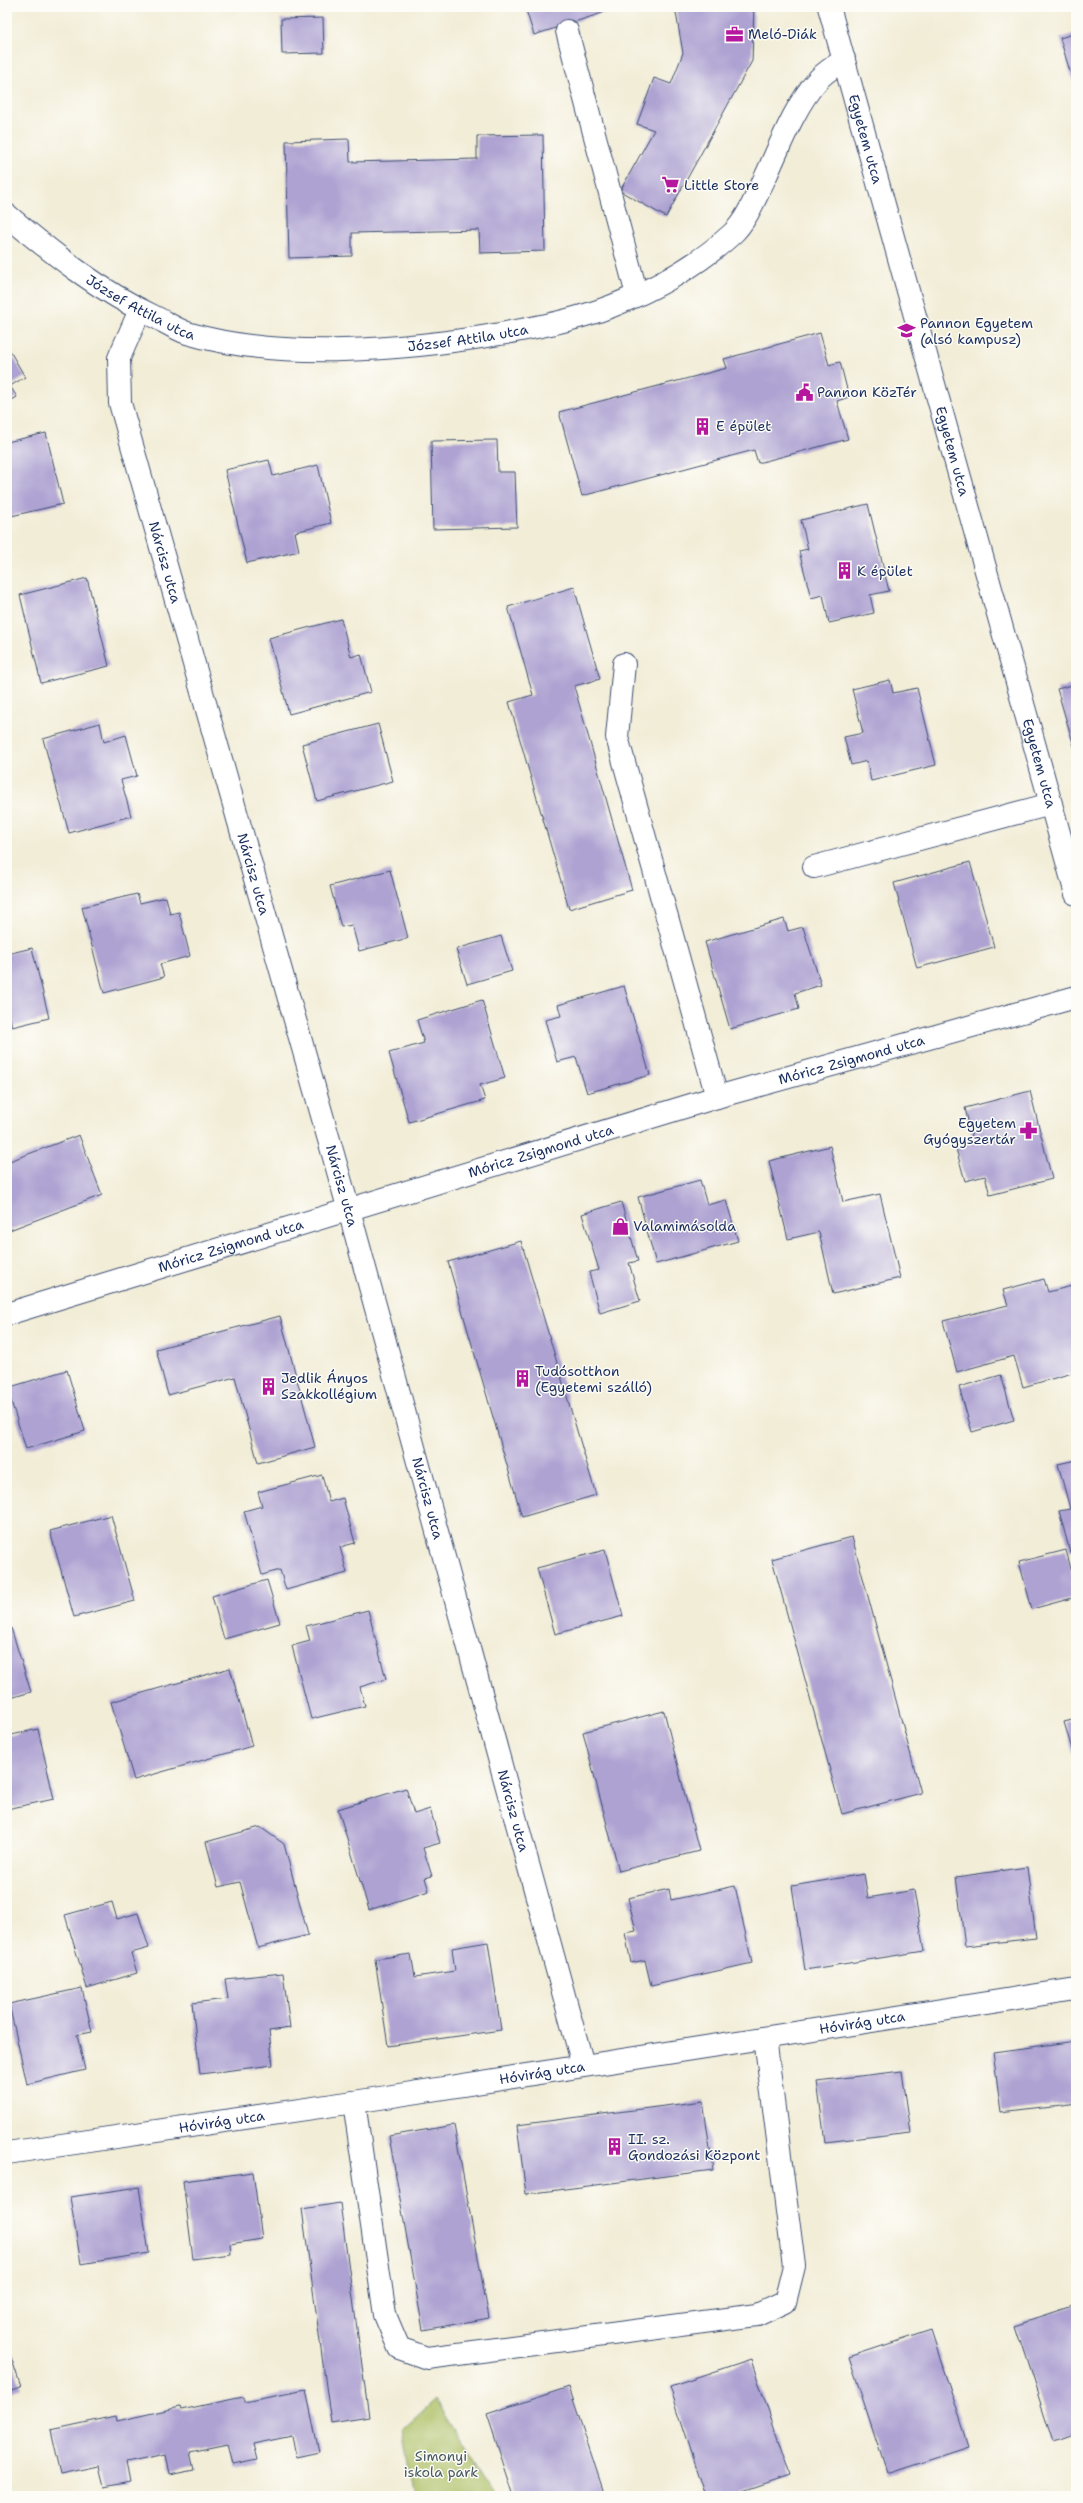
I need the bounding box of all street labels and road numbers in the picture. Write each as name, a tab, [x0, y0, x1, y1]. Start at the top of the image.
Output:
street label: Egyetem utca	[845, 92, 887, 186]
street label: József Attila utca	[82, 270, 197, 344]
street label: József Attila utca	[407, 320, 530, 355]
street label: Egyetem utca	[932, 404, 974, 498]
street label: Nárcisz utca	[145, 519, 185, 606]
street label: Egyetem utca	[1019, 716, 1061, 810]
street label: Nárcisz utca	[233, 831, 274, 917]
street label: Móricz Zsigmond utca	[776, 1031, 927, 1088]
street label: Móricz Zsigmond utca	[466, 1120, 616, 1182]
street label: Nárcisz utca	[322, 1143, 362, 1229]
street label: Móricz Zsigmond utca	[156, 1215, 306, 1276]
street label: Nárcisz utca	[408, 1455, 448, 1541]
street label: Nárcisz utca	[494, 1768, 533, 1854]
street label: Hóvirág utca	[818, 2007, 906, 2038]
street label: Hóvirág utca	[498, 2057, 586, 2088]
street label: Hóvirág utca	[178, 2106, 266, 2137]

